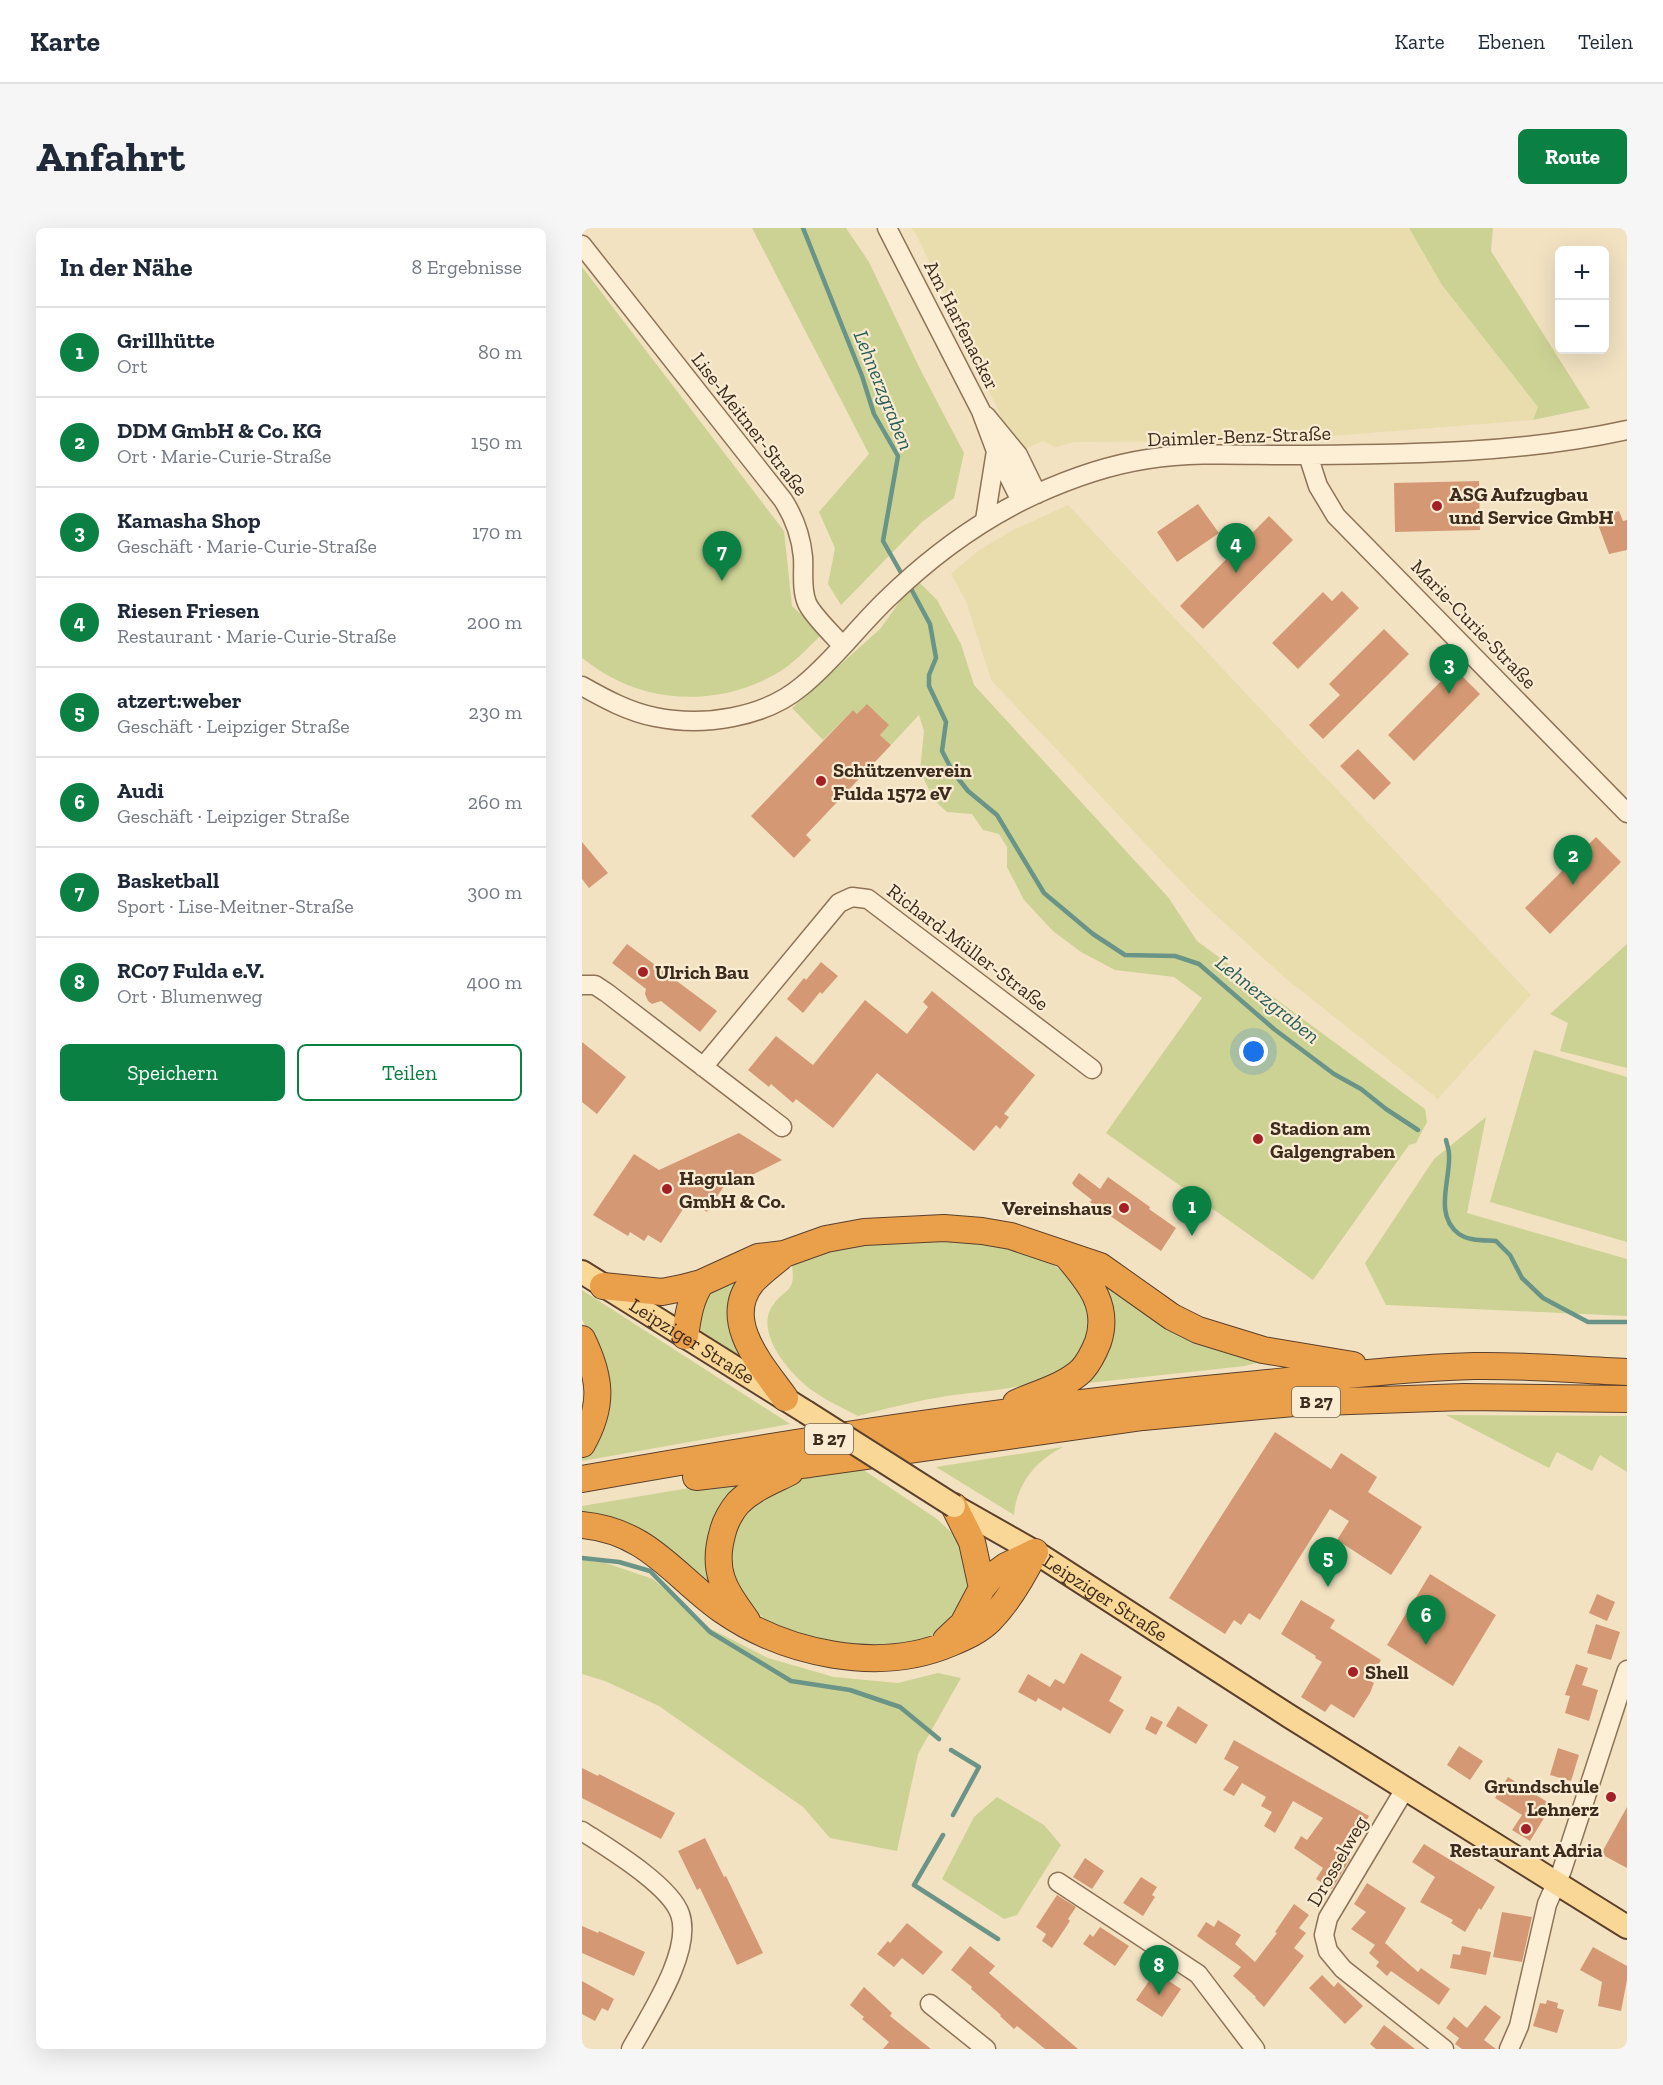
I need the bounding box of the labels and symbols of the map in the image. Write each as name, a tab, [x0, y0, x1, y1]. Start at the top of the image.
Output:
street label: Am Harfenacker	[919, 256, 1005, 394]
water label: Lehnerzgraben	[849, 326, 919, 454]
street label: Lise-Meitner-Straße	[687, 347, 813, 501]
street label: Daimler-Benz-Straße	[1147, 421, 1331, 451]
place label: ASG Aufzugbau und Service GmbH	[1449, 482, 1614, 529]
marker: ASG Aufzugbau und Service GmbH	[1430, 499, 1444, 513]
pin: 4	[1216, 524, 1256, 573]
pin: 7	[702, 532, 742, 581]
street label: Marie-Curie-Straße	[1406, 554, 1542, 694]
pin: 3	[1430, 644, 1468, 694]
place label: Schützenverein Fulda 1572 eV	[833, 758, 972, 805]
marker: Schützenverein Fulda 1572 eV	[814, 774, 828, 788]
pin: 2	[1554, 836, 1592, 885]
street label: Richard-Müller-Straße	[882, 878, 1054, 1016]
water label: Lehnerzgraben	[1211, 949, 1325, 1049]
place label: Ulrich Bau	[655, 960, 749, 984]
marker: Ulrich Bau	[636, 965, 650, 979]
your location	[1239, 1037, 1268, 1066]
place label: Stadion am Galgengraben	[1270, 1116, 1395, 1163]
marker: Stadion am Galgengraben	[1251, 1132, 1265, 1146]
place label: Hagulan GmbH & Co.	[679, 1166, 785, 1213]
marker: Hagulan GmbH & Co.	[660, 1182, 674, 1196]
pin: 1	[1172, 1186, 1212, 1236]
place label: Vereinshaus	[1002, 1196, 1112, 1220]
marker: Vereinshaus	[1117, 1201, 1131, 1215]
street label: Leipziger Straße	[625, 1293, 759, 1389]
road number: B 27	[1292, 1387, 1340, 1417]
road number: B 27	[805, 1424, 853, 1454]
pin: 5	[1308, 1538, 1348, 1587]
street label: Leipziger Straße	[1039, 1548, 1172, 1646]
pin: 6	[1406, 1596, 1446, 1645]
place label: Shell	[1365, 1660, 1409, 1684]
marker: Shell	[1346, 1665, 1360, 1679]
place label: Grundschule Lehnerz	[1484, 1774, 1599, 1821]
marker: Grundschule Lehnerz	[1604, 1790, 1618, 1804]
street label: Drosselweg	[1302, 1812, 1372, 1910]
marker: Restaurant Adria	[1519, 1822, 1533, 1836]
place label: Restaurant Adria	[1450, 1838, 1603, 1862]
pin: 8	[1140, 1946, 1178, 1995]

